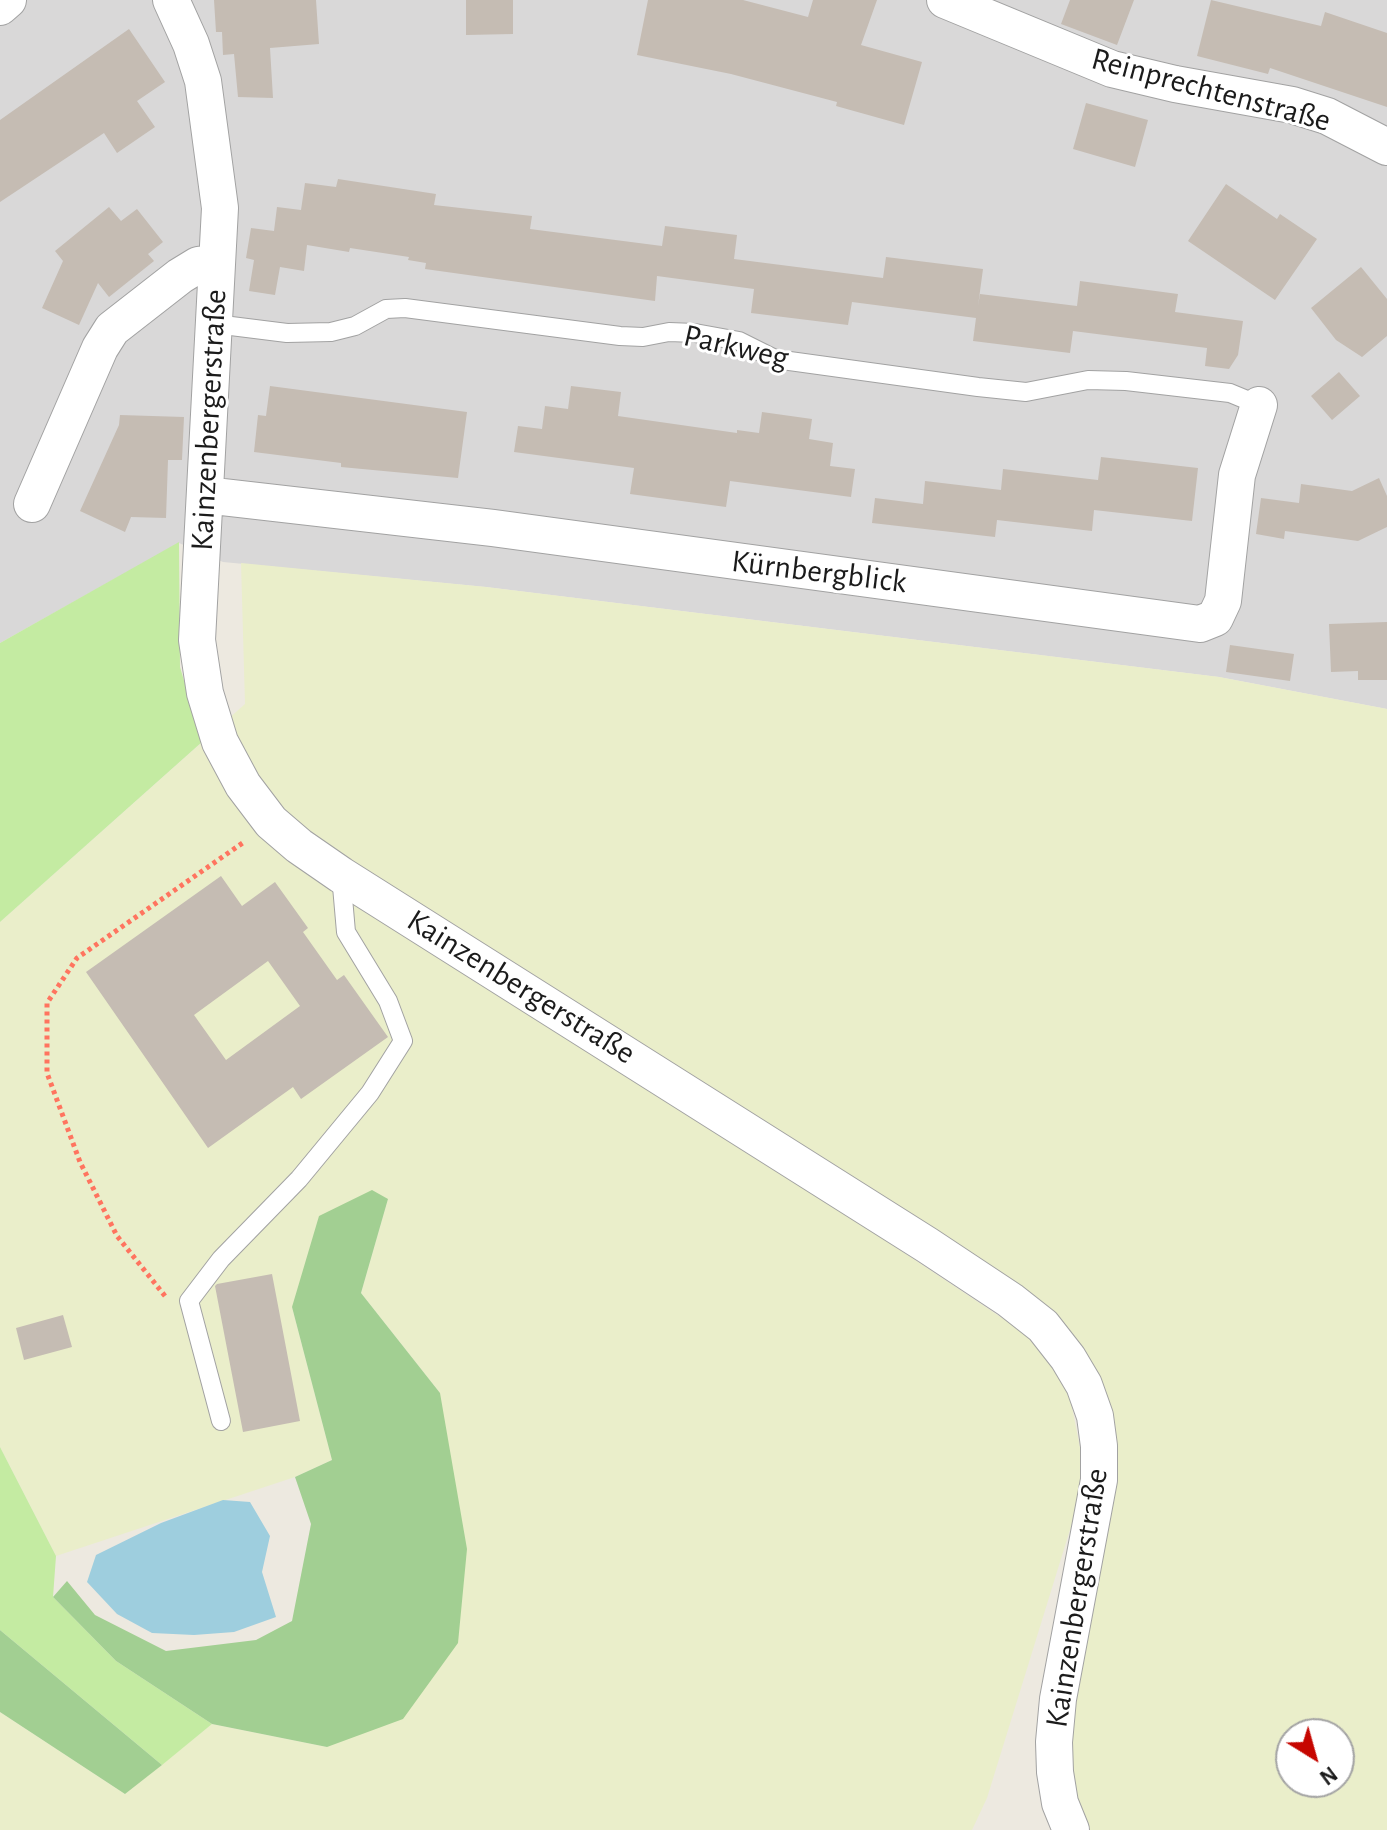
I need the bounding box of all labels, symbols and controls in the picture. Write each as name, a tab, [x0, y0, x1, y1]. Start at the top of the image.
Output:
street label: Reinprechtenstraße	[1087, 40, 1335, 140]
street label: Kainzenbergerstraße	[183, 288, 235, 552]
street label: Parkweg	[680, 316, 792, 378]
street label: Kürnbergblick	[729, 542, 909, 602]
street label: Kainzenbergerstraße	[400, 901, 642, 1073]
street label: Kainzenbergerstraße	[1038, 1466, 1116, 1730]
north arrow	[1275, 1718, 1355, 1798]
text: N	[1316, 1762, 1341, 1789]

